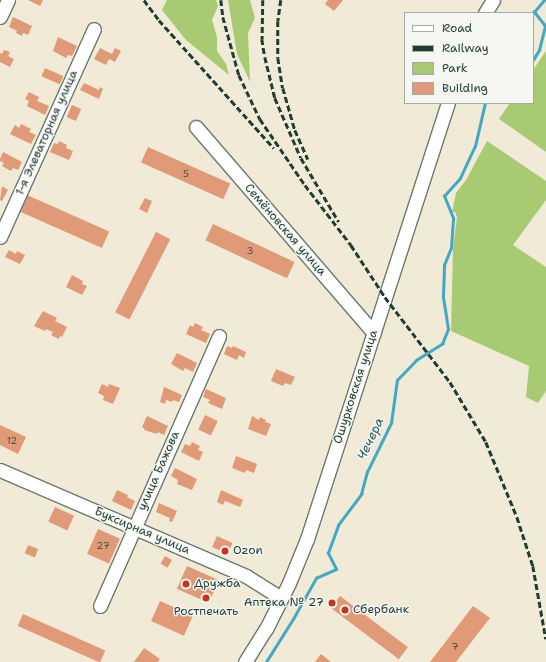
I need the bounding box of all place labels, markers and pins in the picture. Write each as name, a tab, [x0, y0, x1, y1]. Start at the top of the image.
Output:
place label: Ozon	[233, 544, 263, 558]
marker: Ozon	[220, 546, 230, 556]
place label: Дружба	[194, 577, 240, 591]
marker: Дружба	[181, 579, 191, 589]
marker: Ростпечать	[201, 593, 211, 603]
place label: Аптека № 27	[244, 596, 324, 610]
marker: Аптека № 27	[327, 598, 337, 608]
place label: Сбербанк	[353, 603, 409, 617]
place label: Ростпечать	[174, 605, 238, 619]
marker: Сбербанк	[340, 605, 350, 615]

